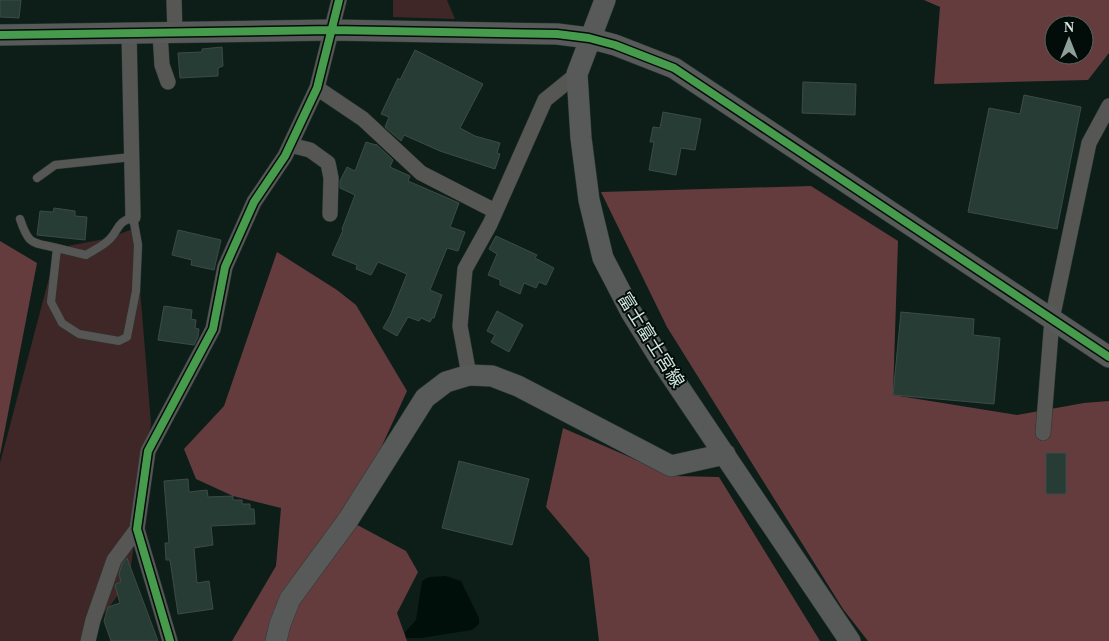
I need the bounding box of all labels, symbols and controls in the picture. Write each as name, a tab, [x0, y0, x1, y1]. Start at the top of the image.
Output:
north arrow	[1044, 15, 1094, 65]
text: N	[1064, 20, 1074, 35]
street label: 富士富士宮線	[614, 289, 688, 391]

